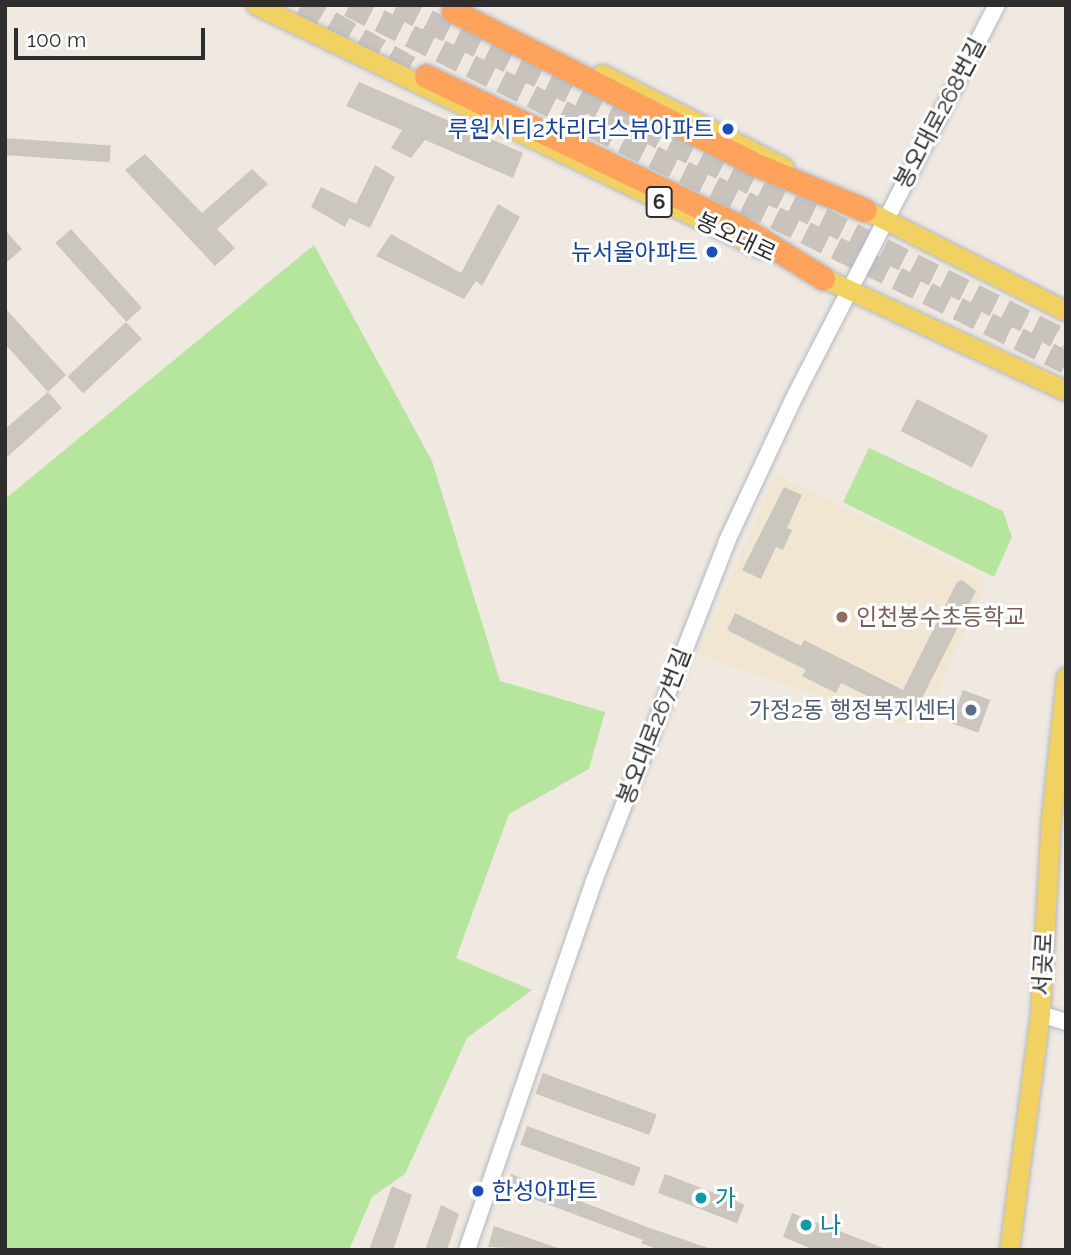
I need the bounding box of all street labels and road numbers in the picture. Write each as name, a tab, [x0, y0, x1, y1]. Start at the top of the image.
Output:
street label: 봉오대로268번길	[889, 33, 991, 193]
road number: 6	[645, 184, 673, 220]
street label: 봉오대로	[692, 207, 780, 267]
street label: 봉오대로267번길	[612, 644, 696, 808]
street label: 서곶로	[1028, 932, 1058, 996]

